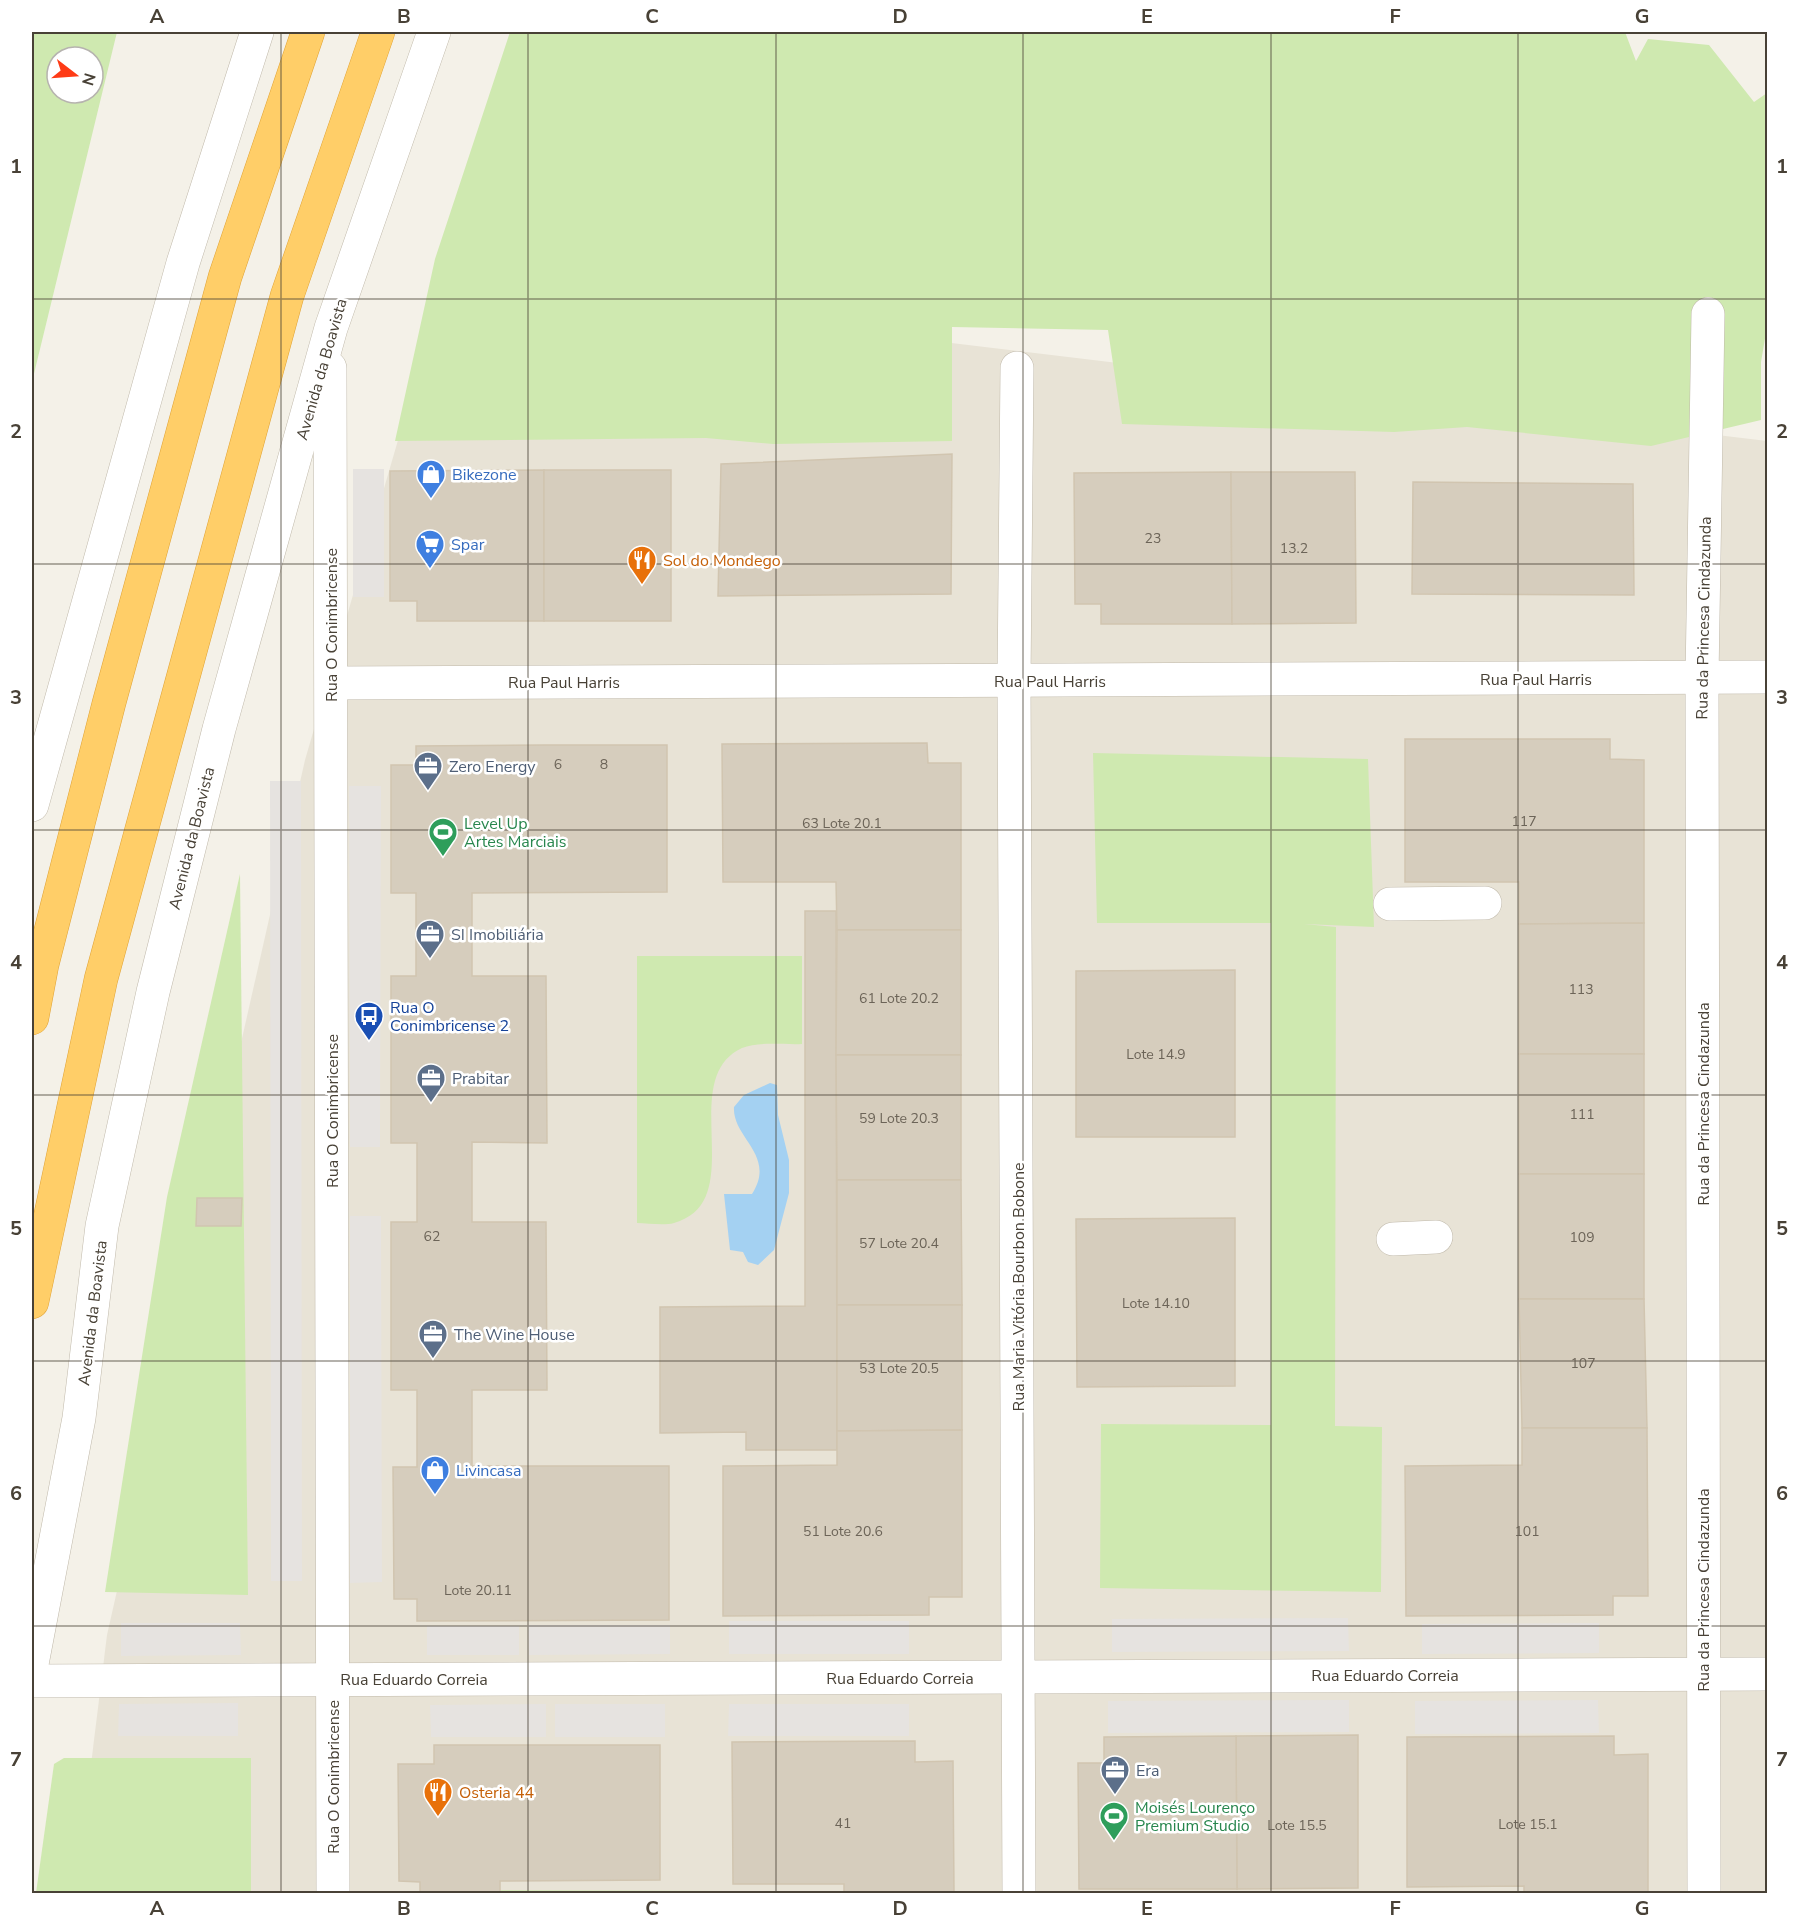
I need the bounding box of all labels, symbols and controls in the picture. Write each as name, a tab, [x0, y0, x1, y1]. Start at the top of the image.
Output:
text: A	[150, 3, 165, 30]
text: B	[397, 3, 411, 30]
text: C	[645, 3, 659, 30]
text: D	[892, 3, 908, 30]
text: E	[1141, 3, 1153, 30]
text: F	[1389, 3, 1401, 30]
text: G	[1635, 3, 1649, 30]
north arrow	[45, 45, 105, 105]
text: N	[76, 70, 101, 88]
text: 1	[10, 153, 22, 180]
text: 1	[1776, 153, 1788, 180]
street label: Avenida da Boavista	[291, 296, 353, 443]
text: 2	[10, 418, 22, 445]
text: 2	[1776, 418, 1788, 445]
shop icon: Bikezone	[415, 458, 447, 500]
place label: Bikezone	[452, 464, 517, 486]
street label: Rua da Princesa Cindazunda	[1691, 516, 1717, 720]
supermarket icon: Spar	[414, 528, 446, 570]
house number: 23	[1145, 529, 1161, 548]
place label: Spar	[451, 534, 485, 556]
house number: 13.2	[1280, 539, 1308, 558]
restaurant icon: Sol do Mondego	[626, 544, 658, 586]
street label: Rua O Conimbricense	[321, 548, 343, 702]
place label: Sol do Mondego	[663, 550, 781, 572]
street label: Rua Paul Harris	[1480, 669, 1592, 691]
street label: Rua Paul Harris	[994, 671, 1106, 693]
street label: Rua Paul Harris	[508, 672, 620, 694]
text: 3	[10, 684, 22, 711]
text: 3	[1776, 684, 1788, 711]
office icon: Zero Energy	[412, 750, 444, 792]
house number: 6	[554, 755, 562, 774]
house number: 8	[600, 755, 608, 774]
place label: Zero Energy	[449, 756, 536, 778]
street label: Avenida da Boavista	[164, 765, 220, 912]
house number: 117	[1511, 812, 1537, 831]
place label: Level Up Artes Marciais	[464, 813, 566, 853]
house number: 63 Lote 20.1	[802, 814, 882, 833]
sports icon: Level Up Artes Marciais	[427, 816, 459, 858]
office icon: SI Imobiliária	[414, 918, 446, 960]
place label: SI Imobiliária	[451, 924, 544, 946]
text: 4	[10, 949, 22, 976]
text: 4	[1776, 949, 1788, 976]
house number: 113	[1568, 980, 1594, 999]
house number: 61 Lote 20.2	[859, 989, 939, 1008]
place label: Rua O Conimbricense 2	[390, 997, 509, 1037]
bus stop icon: Rua O Conimbricense 2	[353, 1000, 385, 1042]
street label: Rua da Princesa Cindazunda	[1693, 1002, 1715, 1206]
street label: Rua O Conimbricense	[322, 1034, 344, 1188]
house number: Lote 14.9	[1126, 1045, 1186, 1064]
office icon: Prabitar	[415, 1062, 447, 1104]
place label: Prabitar	[452, 1068, 509, 1090]
house number: 111	[1569, 1105, 1595, 1124]
house number: 59 Lote 20.3	[859, 1109, 939, 1128]
street label: Rua Maria Vitória Bourbon Bobone	[1008, 1162, 1030, 1412]
text: 5	[10, 1215, 22, 1242]
text: 5	[1776, 1215, 1788, 1242]
house number: 62	[424, 1227, 440, 1246]
house number: 109	[1569, 1228, 1595, 1247]
house number: 57 Lote 20.4	[859, 1234, 939, 1253]
street label: Avenida da Boavista	[73, 1239, 113, 1387]
house number: Lote 14.10	[1122, 1294, 1190, 1313]
office icon: The Wine House	[417, 1318, 449, 1360]
place label: The Wine House	[454, 1324, 575, 1346]
house number: 107	[1570, 1354, 1596, 1373]
house number: 53 Lote 20.5	[859, 1359, 939, 1378]
shop icon: Livincasa	[419, 1454, 451, 1496]
place label: Livincasa	[456, 1460, 521, 1482]
text: 6	[10, 1480, 22, 1507]
text: 6	[1776, 1480, 1788, 1507]
street label: Rua da Princesa Cindazunda	[1693, 1488, 1715, 1692]
house number: 51 Lote 20.6	[803, 1522, 883, 1541]
house number: 101	[1514, 1522, 1540, 1541]
house number: Lote 20.11	[444, 1581, 512, 1600]
street label: Rua Eduardo Correia	[1311, 1665, 1459, 1687]
street label: Rua Eduardo Correia	[826, 1668, 974, 1690]
street label: Rua Eduardo Correia	[340, 1669, 488, 1691]
street label: Rua O Conimbricense	[323, 1700, 345, 1854]
text: 7	[10, 1746, 22, 1773]
text: 7	[1776, 1746, 1788, 1773]
office icon: Era	[1099, 1754, 1131, 1796]
place label: Era	[1136, 1760, 1159, 1782]
restaurant icon: Osteria 44	[422, 1776, 454, 1818]
place label: Osteria 44	[459, 1782, 535, 1804]
place label: Moisés Lourenço Premium Studio	[1135, 1797, 1255, 1837]
sports icon: Moisés Lourenço Premium Studio	[1098, 1800, 1130, 1842]
house number: 41	[835, 1814, 851, 1833]
house number: Lote 15.1	[1498, 1815, 1558, 1834]
house number: Lote 15.5	[1267, 1816, 1327, 1835]
text: A	[150, 1895, 165, 1922]
text: B	[397, 1895, 411, 1922]
text: C	[645, 1895, 659, 1922]
text: D	[892, 1895, 908, 1922]
text: E	[1141, 1895, 1153, 1922]
text: F	[1389, 1895, 1401, 1922]
text: G	[1635, 1895, 1649, 1922]

